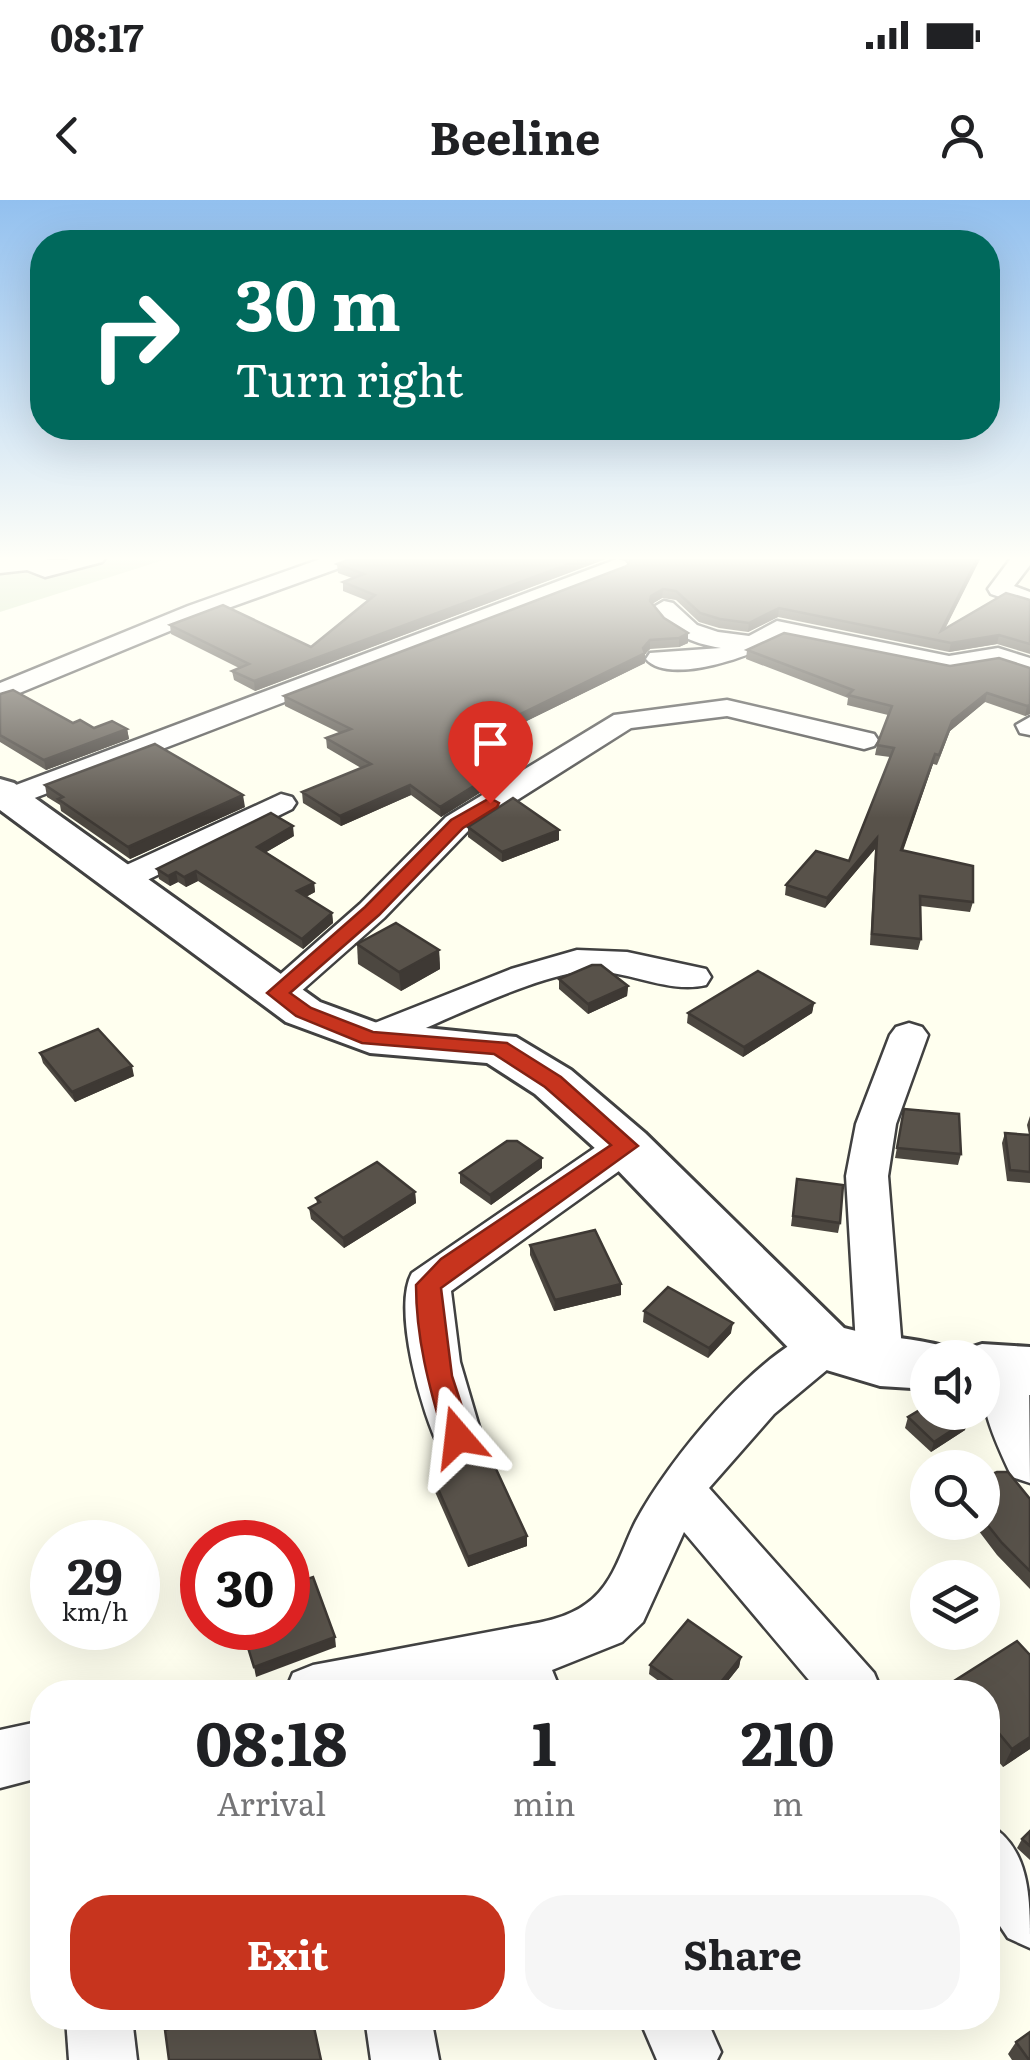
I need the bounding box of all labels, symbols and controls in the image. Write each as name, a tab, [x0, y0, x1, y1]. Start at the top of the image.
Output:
text: 08:17	[50, 7, 144, 64]
text: Beeline	[430, 102, 600, 169]
icon: back	[40, 108, 95, 163]
icon: person	[935, 108, 990, 163]
text: 30 m	[235, 249, 401, 353]
icon: right	[70, 270, 200, 400]
text: Turn right	[235, 344, 463, 411]
pin	[448, 701, 533, 804]
icon: arrive	[463, 716, 518, 771]
map controls	[910, 1340, 1000, 1650]
button: sound	[910, 1340, 1000, 1430]
position arrow	[406, 1385, 510, 1489]
button: search	[910, 1450, 1000, 1540]
speed limit sign: 30	[180, 1520, 310, 1650]
text: 29	[67, 1536, 123, 1610]
button: layers	[910, 1560, 1000, 1650]
text: km/h	[62, 1592, 128, 1629]
text: 08:18	[195, 1695, 347, 1784]
text: 1	[532, 1695, 557, 1784]
text: 210	[741, 1695, 835, 1784]
text: Arrival	[217, 1778, 326, 1826]
text: min	[513, 1778, 576, 1826]
text: m	[772, 1778, 803, 1826]
button: Exit	[70, 1895, 505, 2010]
button: Share	[525, 1895, 960, 2010]

